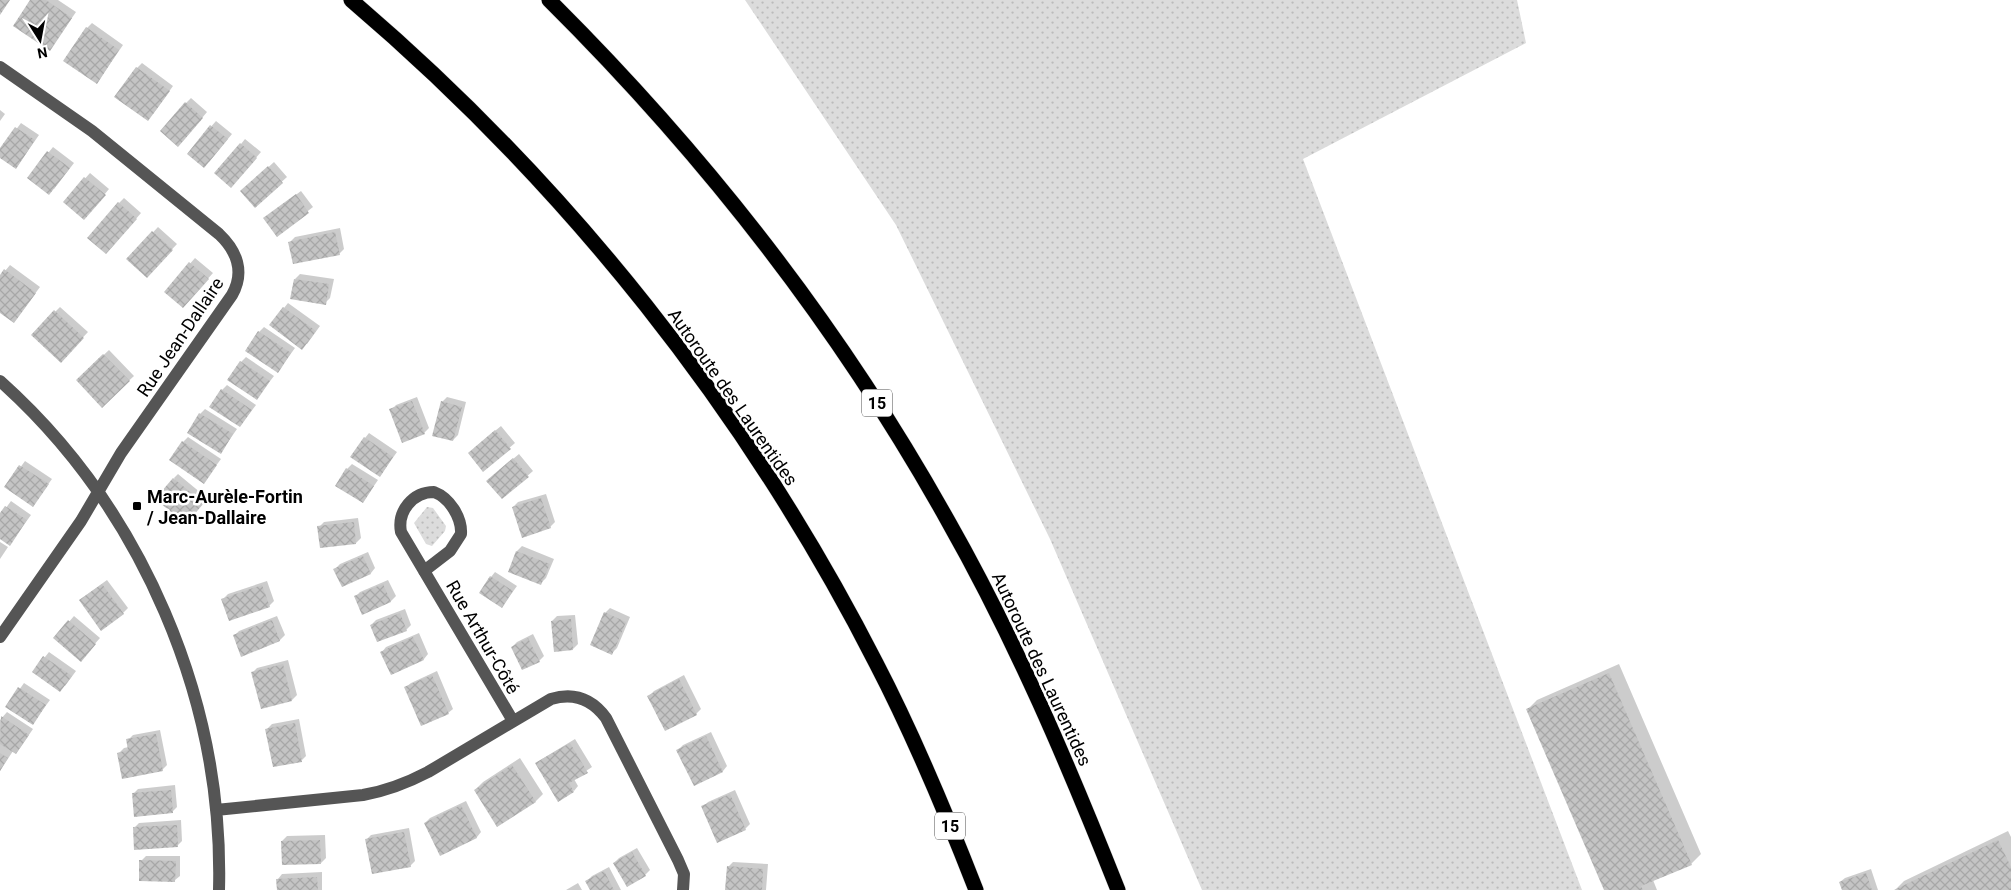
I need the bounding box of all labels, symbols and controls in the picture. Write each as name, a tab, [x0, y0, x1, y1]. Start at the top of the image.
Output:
north arrow	[15, 15, 65, 65]
text: N	[36, 44, 49, 62]
street label: Rue Jean-Dallaire	[132, 273, 228, 401]
street label: Autoroute des Laurentides	[664, 305, 802, 489]
road number: 15	[862, 389, 892, 416]
place label: Marc-Aurèle-Fortin / Jean-Dallaire	[146, 486, 303, 528]
marker: Marc-Aurèle-Fortin / Jean-Dallaire	[131, 500, 143, 512]
street label: Autoroute des Laurentides	[988, 569, 1096, 769]
street label: Rue Arthur-Côté	[442, 577, 524, 697]
road number: 15	[935, 812, 965, 839]

